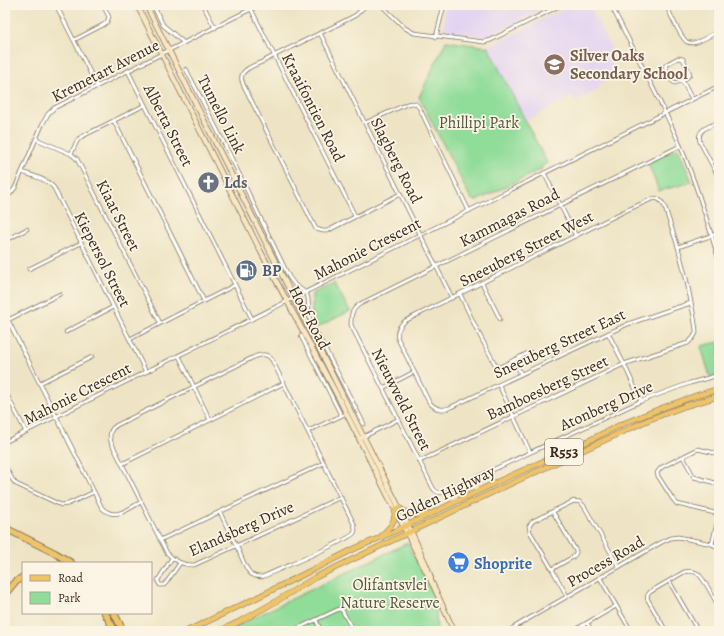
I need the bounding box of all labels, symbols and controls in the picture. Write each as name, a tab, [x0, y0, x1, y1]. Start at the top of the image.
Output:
street label: Kremetart Avenue	[48, 34, 163, 108]
place label: Silver Oaks Secondary School	[570, 45, 688, 85]
street label: Kraaifontien Road	[276, 49, 350, 166]
school or university icon: Silver Oaks Secondary School	[541, 51, 567, 77]
street label: Tumello Link	[192, 71, 250, 158]
street label: Alberta Street	[138, 80, 198, 170]
park label: Phillipi Park	[439, 112, 519, 134]
street label: Slagberg Road	[365, 114, 427, 208]
church icon: Lds	[196, 169, 222, 195]
place label: Lds	[224, 172, 248, 194]
street label: Kiaat Street	[91, 176, 145, 255]
street label: Kammagas Road	[456, 183, 564, 253]
street label: Sneeuberg Street West	[456, 206, 597, 292]
street label: Kiepersol Street	[69, 208, 136, 311]
street label: Mahonie Crescent	[310, 212, 425, 285]
fuel station icon: BP	[234, 257, 260, 283]
place label: BP	[262, 260, 282, 282]
street label: Hoof Road	[283, 282, 335, 354]
street label: Sneeuberg Street East	[490, 304, 629, 384]
street label: Nieuwveld Street	[366, 345, 436, 454]
street label: Bamboesberg Street	[483, 350, 612, 426]
street label: Mahonie Crescent	[20, 357, 135, 430]
street label: Atonberg Drive	[555, 376, 657, 437]
road number: R553	[545, 439, 583, 465]
street label: Golden Highway	[392, 460, 500, 527]
street label: Elandsberg Drive	[185, 496, 298, 562]
street label: Process Road	[563, 531, 648, 593]
supermarket icon: Shoprite	[445, 550, 471, 576]
place label: Shoprite	[474, 553, 532, 575]
legend	[22, 562, 152, 614]
text: Road	[58, 570, 84, 586]
park label: Olifantsvlei Nature Reserve	[340, 574, 440, 614]
text: Park	[58, 590, 81, 606]

